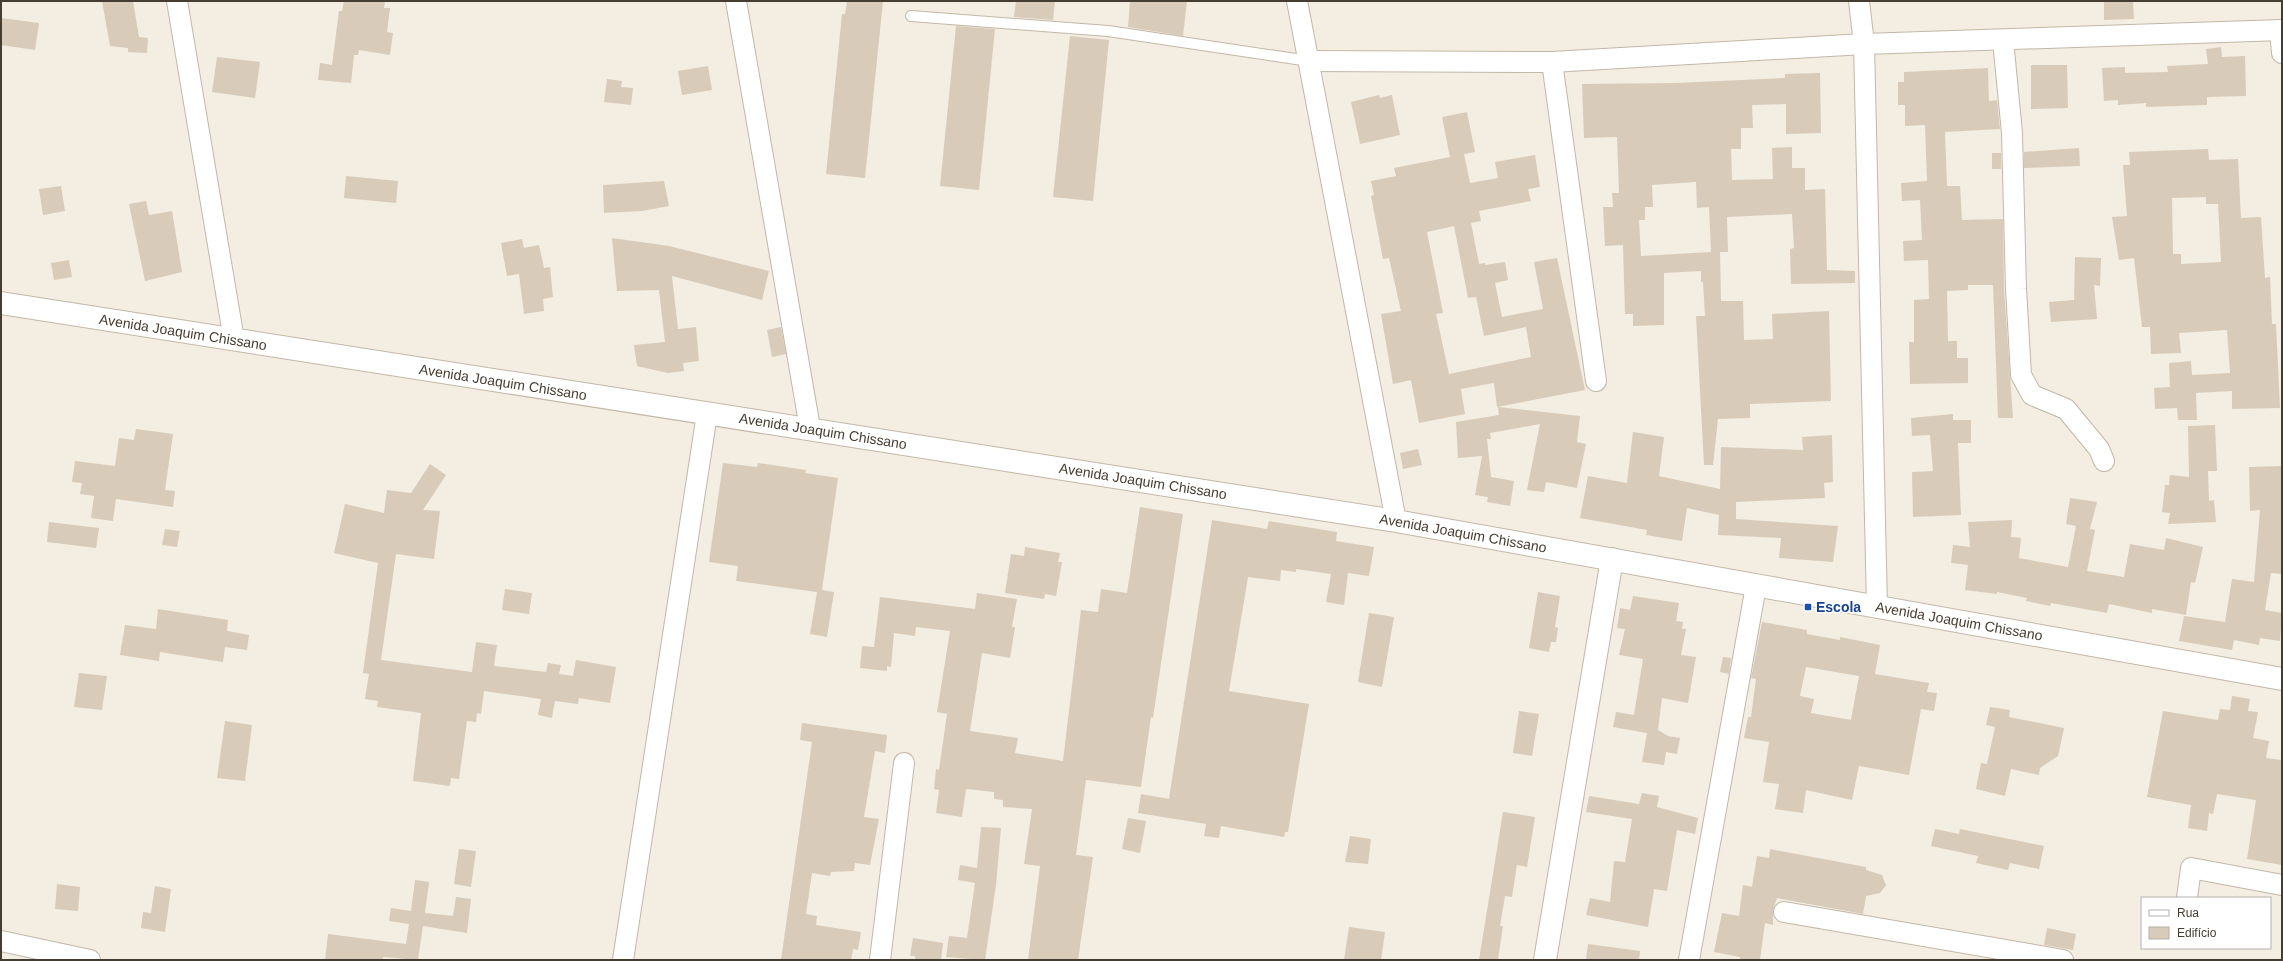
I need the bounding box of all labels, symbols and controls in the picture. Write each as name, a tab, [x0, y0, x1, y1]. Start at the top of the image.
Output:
street label: Avenida Joaquim Chissano	[98, 311, 268, 353]
street label: Avenida Joaquim Chissano	[418, 361, 588, 403]
street label: Avenida Joaquim Chissano	[738, 410, 908, 452]
street label: Avenida Joaquim Chissano	[1058, 460, 1228, 502]
street label: Avenida Joaquim Chissano	[1378, 510, 1548, 556]
street label: Avenida Joaquim Chissano	[1874, 598, 2044, 644]
place label: Escola	[1816, 599, 1861, 615]
marker: Escola	[1803, 602, 1813, 612]
legend	[2141, 897, 2271, 949]
text: Rua	[2177, 906, 2199, 920]
text: Edifício	[2177, 926, 2217, 940]

